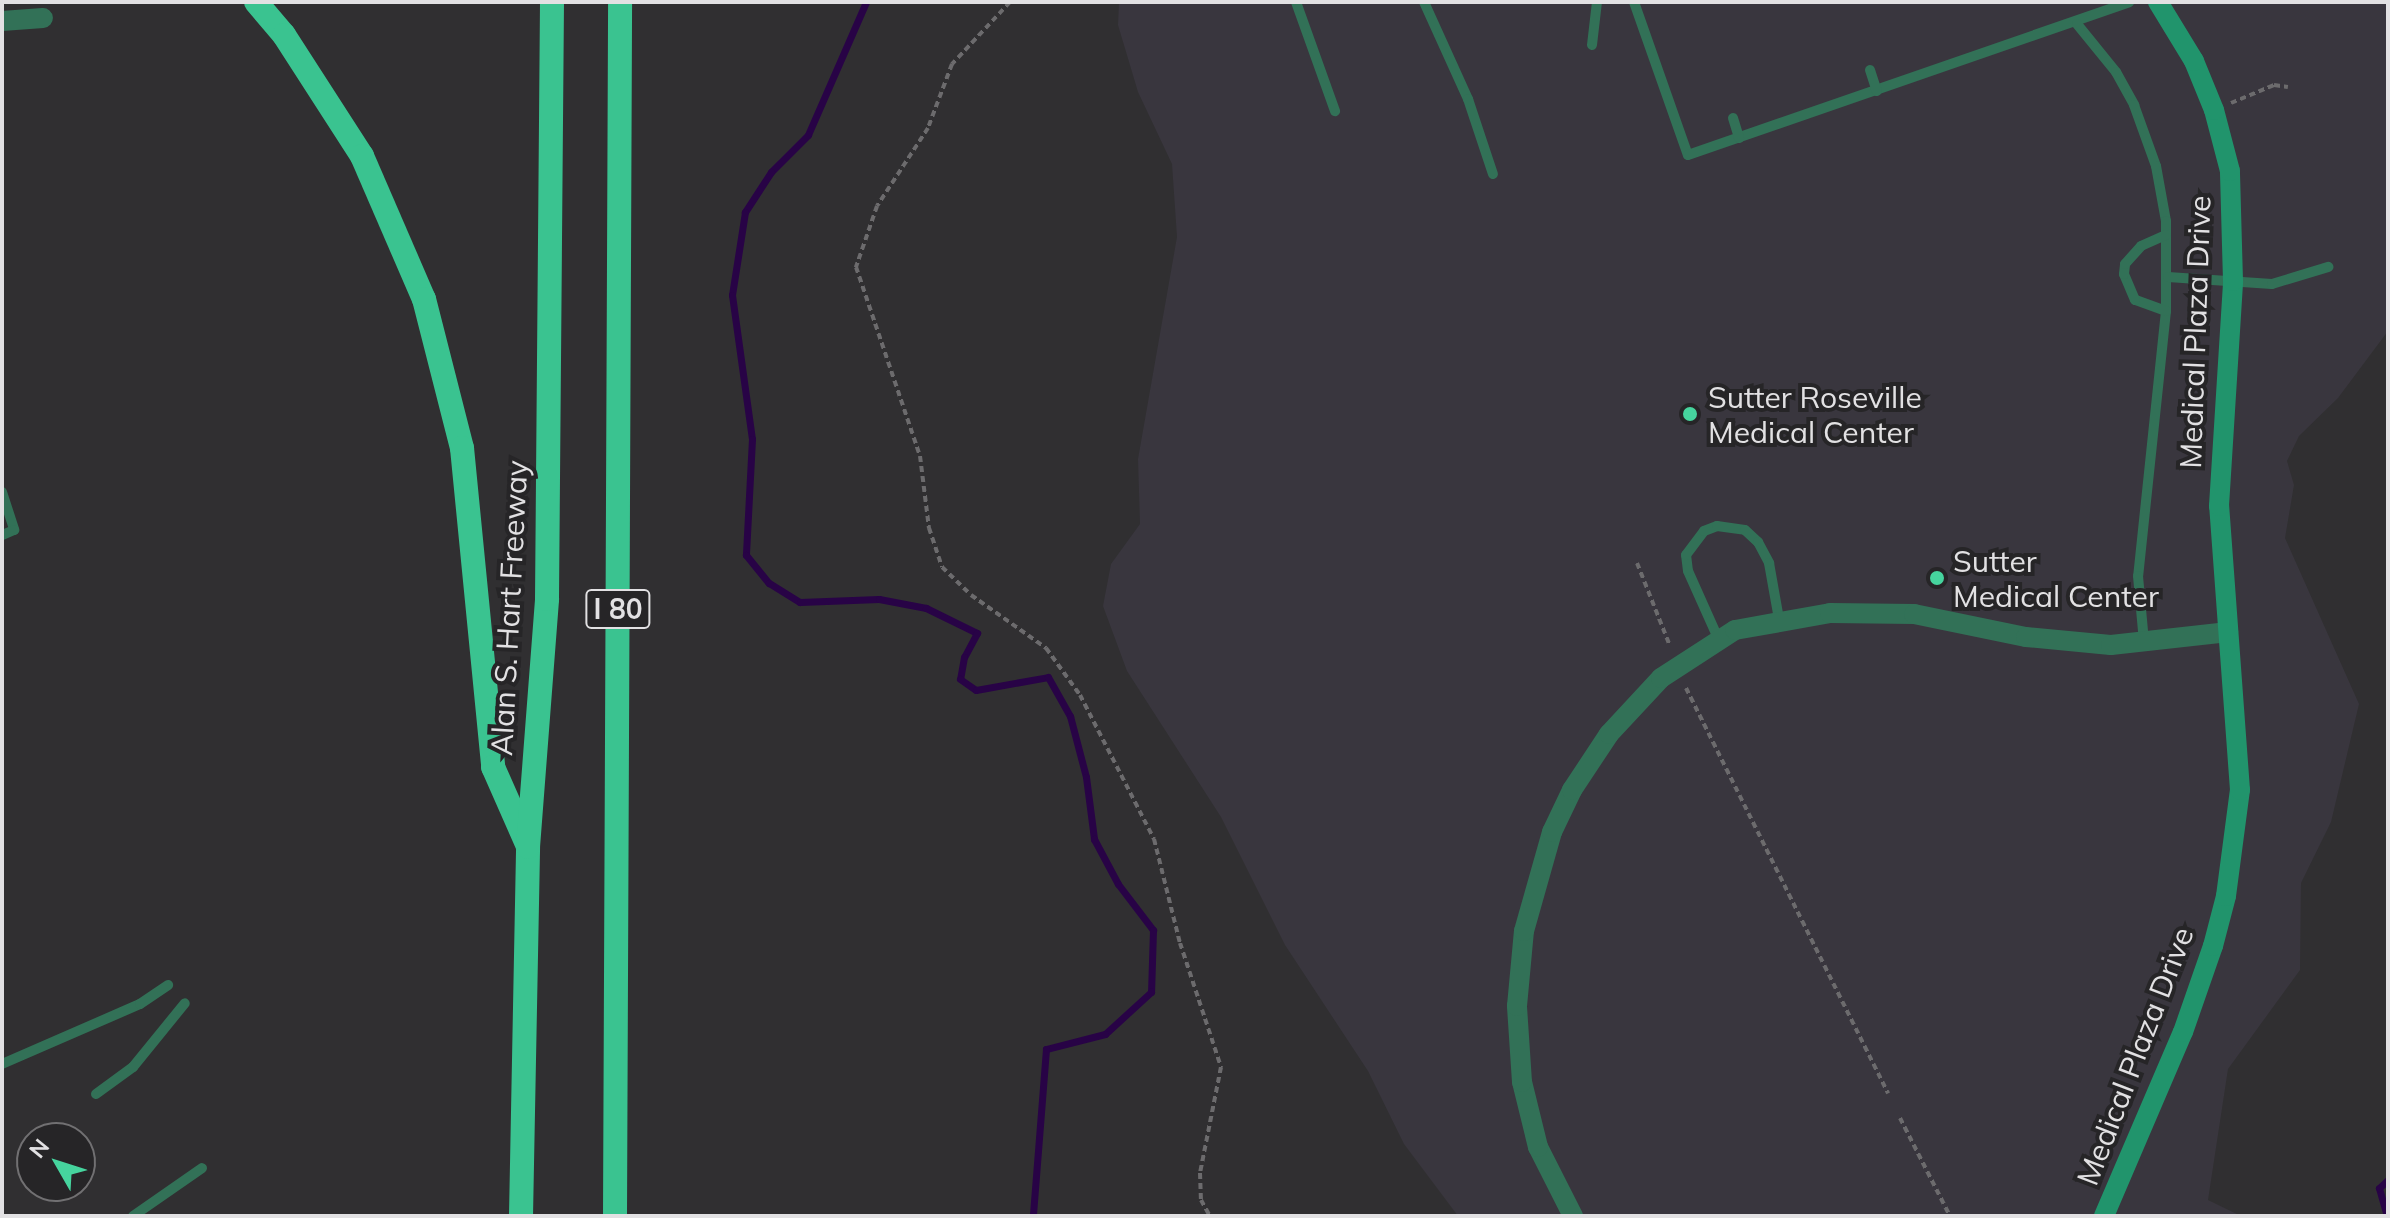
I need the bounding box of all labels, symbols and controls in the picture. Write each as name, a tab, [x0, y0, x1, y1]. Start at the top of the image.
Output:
street label: Medical Plaza Drive	[2172, 195, 2218, 469]
place label: Sutter Roseville Medical Center	[1708, 379, 1922, 450]
marker: Sutter Roseville Medical Center	[1679, 403, 1701, 425]
street label: Alan S. Hart Freeway	[483, 459, 535, 757]
place label: Sutter Medical Center	[1953, 543, 2159, 614]
marker: Sutter Medical Center	[1928, 569, 1946, 587]
road number: I 80	[584, 585, 652, 633]
street label: Medical Plaza Drive	[2069, 922, 2201, 1190]
north arrow	[16, 1122, 96, 1202]
text: N	[23, 1133, 55, 1163]

